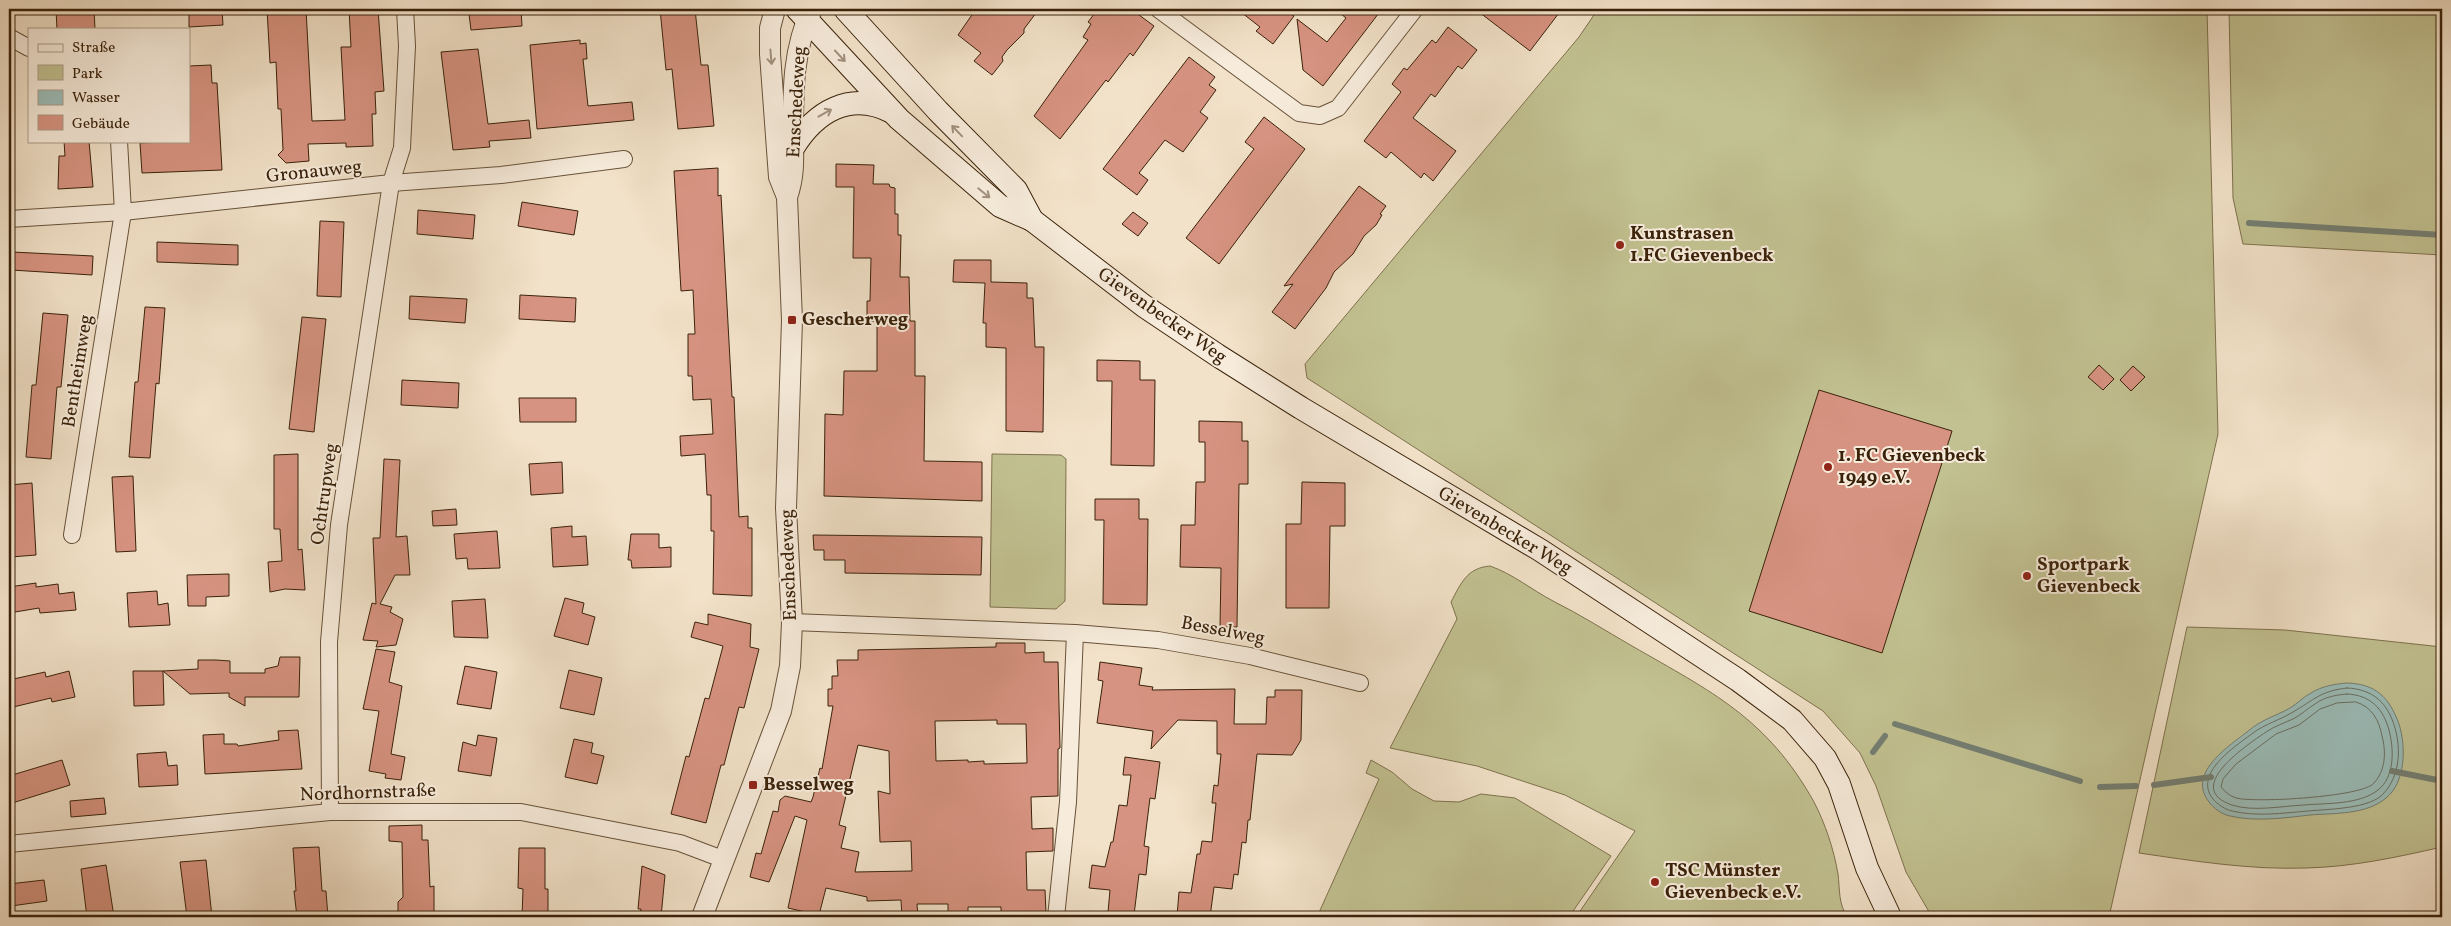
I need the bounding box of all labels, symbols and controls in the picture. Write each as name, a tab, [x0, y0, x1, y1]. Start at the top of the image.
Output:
legend	[28, 28, 190, 142]
text: Straße	[72, 38, 115, 59]
street label: Enschedeweg	[781, 45, 813, 159]
one-way arrow	[766, 49, 776, 65]
one-way arrow	[834, 49, 845, 62]
text: Park	[72, 64, 103, 85]
text: Wasser	[72, 88, 120, 109]
one-way arrow	[818, 108, 833, 118]
text: Gebäude	[72, 114, 130, 135]
one-way arrow	[951, 125, 963, 137]
street label: Gronauweg	[265, 154, 363, 190]
one-way arrow	[977, 187, 990, 198]
place label: Kunstrasen 1.FC Gievenbeck	[1630, 221, 1774, 269]
marker: Kunstrasen 1.FC Gievenbeck	[1614, 239, 1626, 251]
street label: Gievenbecker Weg	[1092, 262, 1232, 370]
place label: Gescherweg	[802, 307, 908, 333]
street label: Bentheimweg	[56, 313, 100, 429]
marker: Gescherweg	[786, 314, 798, 326]
street label: Ochtrupweg	[305, 441, 345, 547]
place label: 1. FC Gievenbeck 1949 e.V.	[1838, 443, 1986, 491]
marker: 1. FC Gievenbeck 1949 e.V.	[1822, 461, 1834, 473]
street label: Gievenbecker Weg	[1433, 481, 1577, 581]
street label: Enschedeweg	[774, 509, 804, 621]
place label: Sportpark Gievenbeck	[2037, 552, 2141, 600]
marker: Sportpark Gievenbeck	[2021, 570, 2033, 582]
street label: Besselweg	[1179, 610, 1267, 652]
place label: Besselweg	[763, 772, 854, 798]
street label: Nordhornstraße	[299, 778, 437, 808]
marker: Besselweg	[747, 779, 759, 791]
place label: TSC Münster Gievenbeck e.V.	[1665, 858, 1802, 906]
marker: TSC Münster Gievenbeck e.V.	[1649, 876, 1661, 888]

